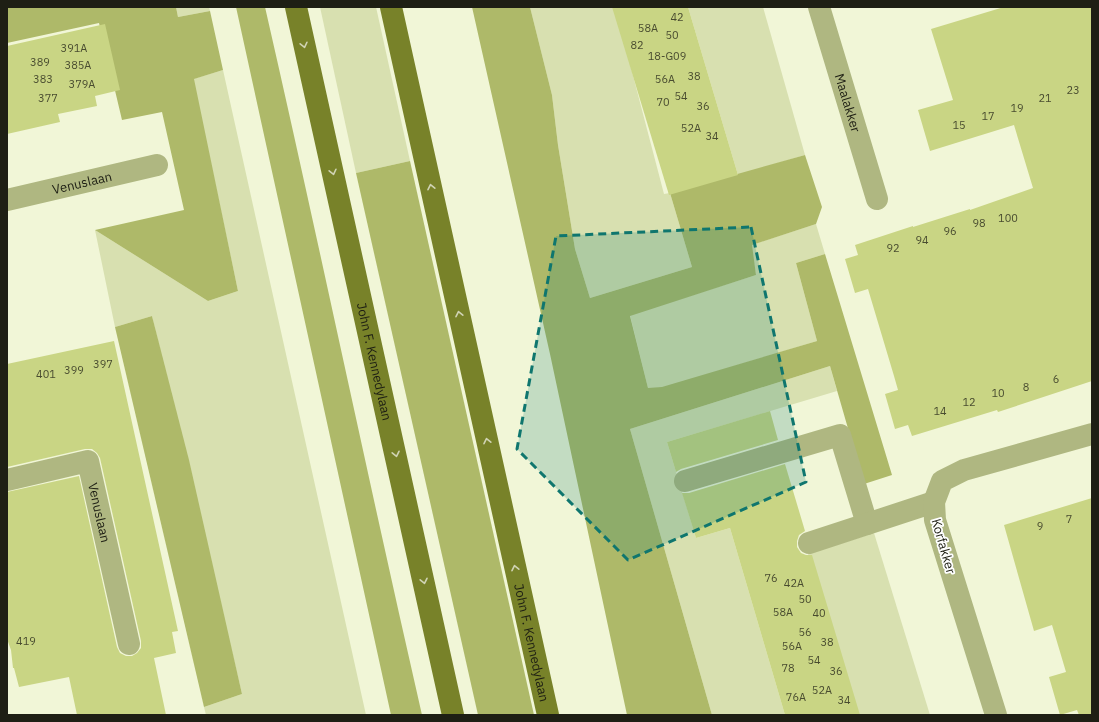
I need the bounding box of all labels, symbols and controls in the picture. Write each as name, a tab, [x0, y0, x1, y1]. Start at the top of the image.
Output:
house number: 42	[670, 10, 684, 24]
house number: 58A	[638, 21, 658, 35]
house number: 50	[665, 28, 679, 42]
house number: 82	[630, 38, 644, 52]
house number: 391A	[61, 41, 87, 55]
one-way arrow	[300, 42, 308, 48]
house number: 18-G09	[648, 49, 686, 63]
house number: 389	[30, 55, 50, 69]
house number: 385A	[65, 58, 91, 72]
house number: 38	[687, 69, 701, 83]
house number: 383	[33, 72, 53, 86]
house number: 56A	[655, 72, 675, 86]
street label: Maalakker	[831, 72, 864, 134]
house number: 379A	[69, 77, 95, 91]
house number: 23	[1066, 83, 1080, 97]
house number: 54	[674, 89, 688, 103]
house number: 377	[38, 91, 58, 105]
house number: 21	[1038, 91, 1052, 105]
house number: 70	[656, 95, 670, 109]
house number: 36	[696, 99, 710, 113]
house number: 19	[1010, 101, 1024, 115]
house number: 17	[981, 109, 995, 123]
house number: 15	[952, 118, 966, 132]
house number: 52A	[681, 121, 701, 135]
house number: 34	[705, 129, 719, 143]
street label: Venuslaan	[51, 168, 114, 198]
one-way arrow	[328, 169, 336, 175]
one-way arrow	[428, 184, 436, 190]
house number: 100	[998, 211, 1018, 225]
house number: 98	[972, 216, 986, 230]
house number: 96	[943, 224, 957, 238]
house number: 94	[915, 233, 929, 247]
house number: 92	[886, 241, 900, 255]
street label: John F. Kennedylaan	[353, 301, 395, 422]
one-way arrow	[456, 310, 464, 317]
house number: 397	[93, 357, 113, 371]
house number: 399	[64, 363, 84, 377]
house number: 401	[36, 367, 56, 381]
house number: 6	[1053, 372, 1059, 386]
house number: 8	[1023, 380, 1029, 394]
house number: 10	[991, 386, 1005, 400]
house number: 12	[962, 395, 976, 409]
house number: 14	[933, 404, 947, 418]
one-way arrow	[483, 437, 491, 444]
one-way arrow	[391, 451, 399, 457]
street label: Venuslaan	[84, 481, 114, 544]
house number: 7	[1066, 512, 1072, 526]
street label: Korfakker	[928, 517, 960, 576]
house number: 9	[1037, 519, 1043, 533]
one-way arrow	[511, 564, 520, 571]
house number: 76	[764, 571, 778, 585]
house number: 42A	[784, 576, 804, 590]
one-way arrow	[419, 578, 427, 584]
street label: John F. Kennedylaan	[510, 582, 553, 703]
house number: 50	[798, 592, 812, 606]
house number: 58A	[773, 605, 793, 619]
house number: 40	[812, 606, 826, 620]
house number: 56	[798, 625, 812, 639]
house number: 419	[16, 634, 36, 648]
house number: 38	[820, 635, 834, 649]
house number: 56A	[782, 639, 802, 653]
house number: 54	[807, 653, 821, 667]
house number: 78	[781, 661, 795, 675]
house number: 36	[829, 664, 843, 678]
house number: 52A	[812, 683, 832, 697]
house number: 76A	[786, 690, 806, 704]
house number: 34	[837, 693, 851, 707]

